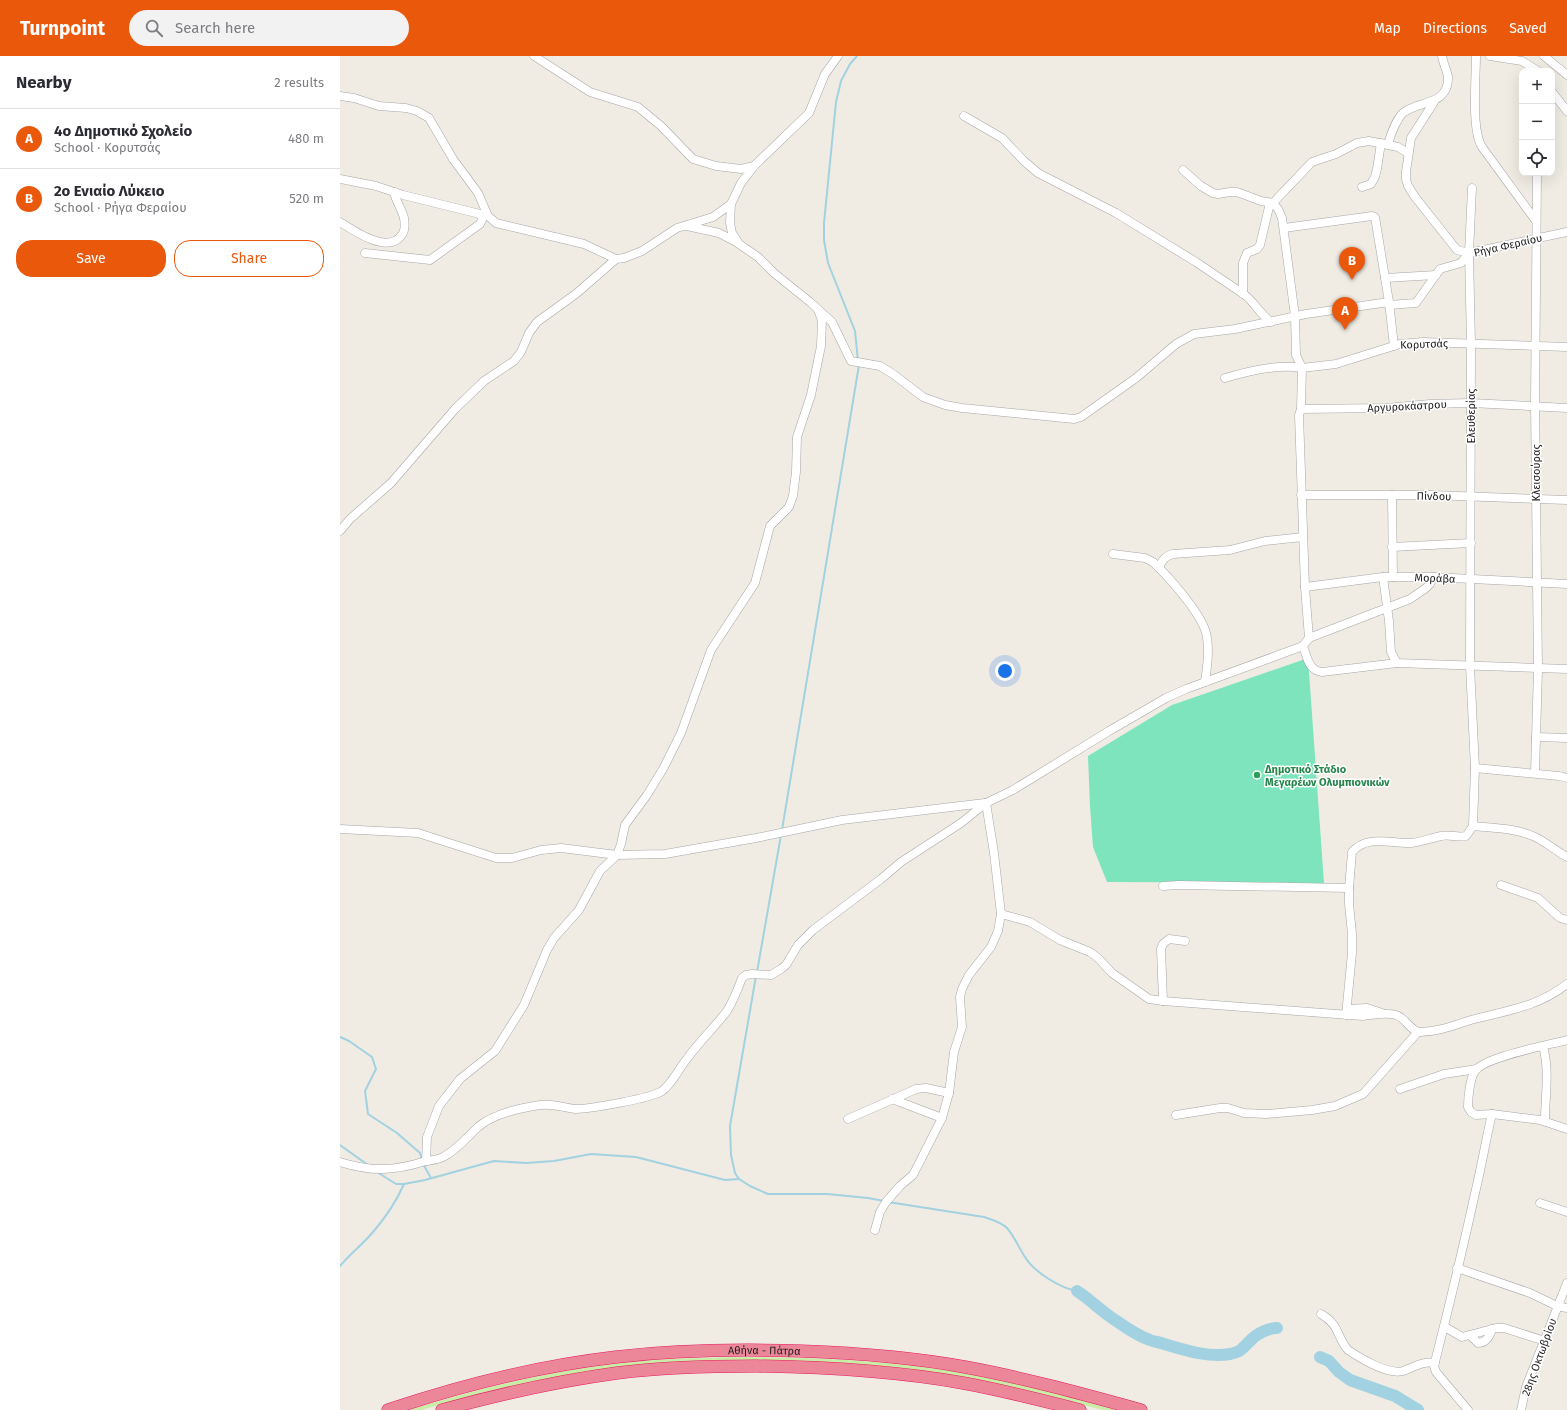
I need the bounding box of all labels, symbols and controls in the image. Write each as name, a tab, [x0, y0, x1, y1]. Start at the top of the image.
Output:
search box	[129, 10, 409, 46]
text: Turnpoint	[20, 17, 105, 40]
icon: search	[143, 17, 165, 39]
text: Search here	[175, 19, 255, 37]
text: Map	[1374, 20, 1401, 37]
text: Directions	[1423, 20, 1487, 37]
text: Saved	[1509, 20, 1547, 37]
map controls	[1519, 68, 1555, 176]
button: +	[1519, 68, 1555, 104]
text: Nearby	[16, 72, 71, 93]
text: 2 results	[274, 75, 324, 90]
button: −	[1519, 104, 1555, 140]
text: 4ο Δημοτικό Σχολείο	[54, 122, 192, 140]
text: A	[25, 131, 33, 146]
text: 480 m	[288, 131, 324, 146]
text: School · Κορυτσάς	[54, 140, 161, 155]
button: locate	[1519, 140, 1555, 176]
text: 2ο Ενιαίο Λύκειο	[54, 182, 164, 200]
text: B	[25, 191, 33, 206]
text: 520 m	[289, 191, 324, 206]
text: School · Ρήγα Φεραίου	[54, 200, 187, 215]
street label: Ρήγα Φεραίου	[1473, 231, 1544, 260]
button: Save	[16, 240, 166, 277]
button: Share	[174, 240, 324, 277]
pin: B	[1339, 247, 1365, 280]
pin: A	[1332, 297, 1358, 330]
street label: Κορυτσάς	[1400, 337, 1448, 352]
street label: Ελευθερίας	[1465, 389, 1478, 443]
street label: Αργυροκάστρου	[1367, 398, 1447, 415]
street label: Κλεισούρας	[1530, 444, 1543, 502]
street label: Πίνδου	[1416, 490, 1452, 503]
street label: Μοράβα	[1414, 571, 1456, 586]
your location	[995, 661, 1015, 681]
place label: Δημοτικό Στάδιο Μεγαρέων Ολυμπιονικών	[1264, 763, 1390, 789]
marker: Δημοτικό Στάδιο Μεγαρέων Ολυμπιονικών	[1252, 770, 1262, 780]
street label: 28ης Οκτωβρίου	[1519, 1317, 1560, 1398]
street label: Αθήνα - Πάτρα	[728, 1344, 801, 1358]

